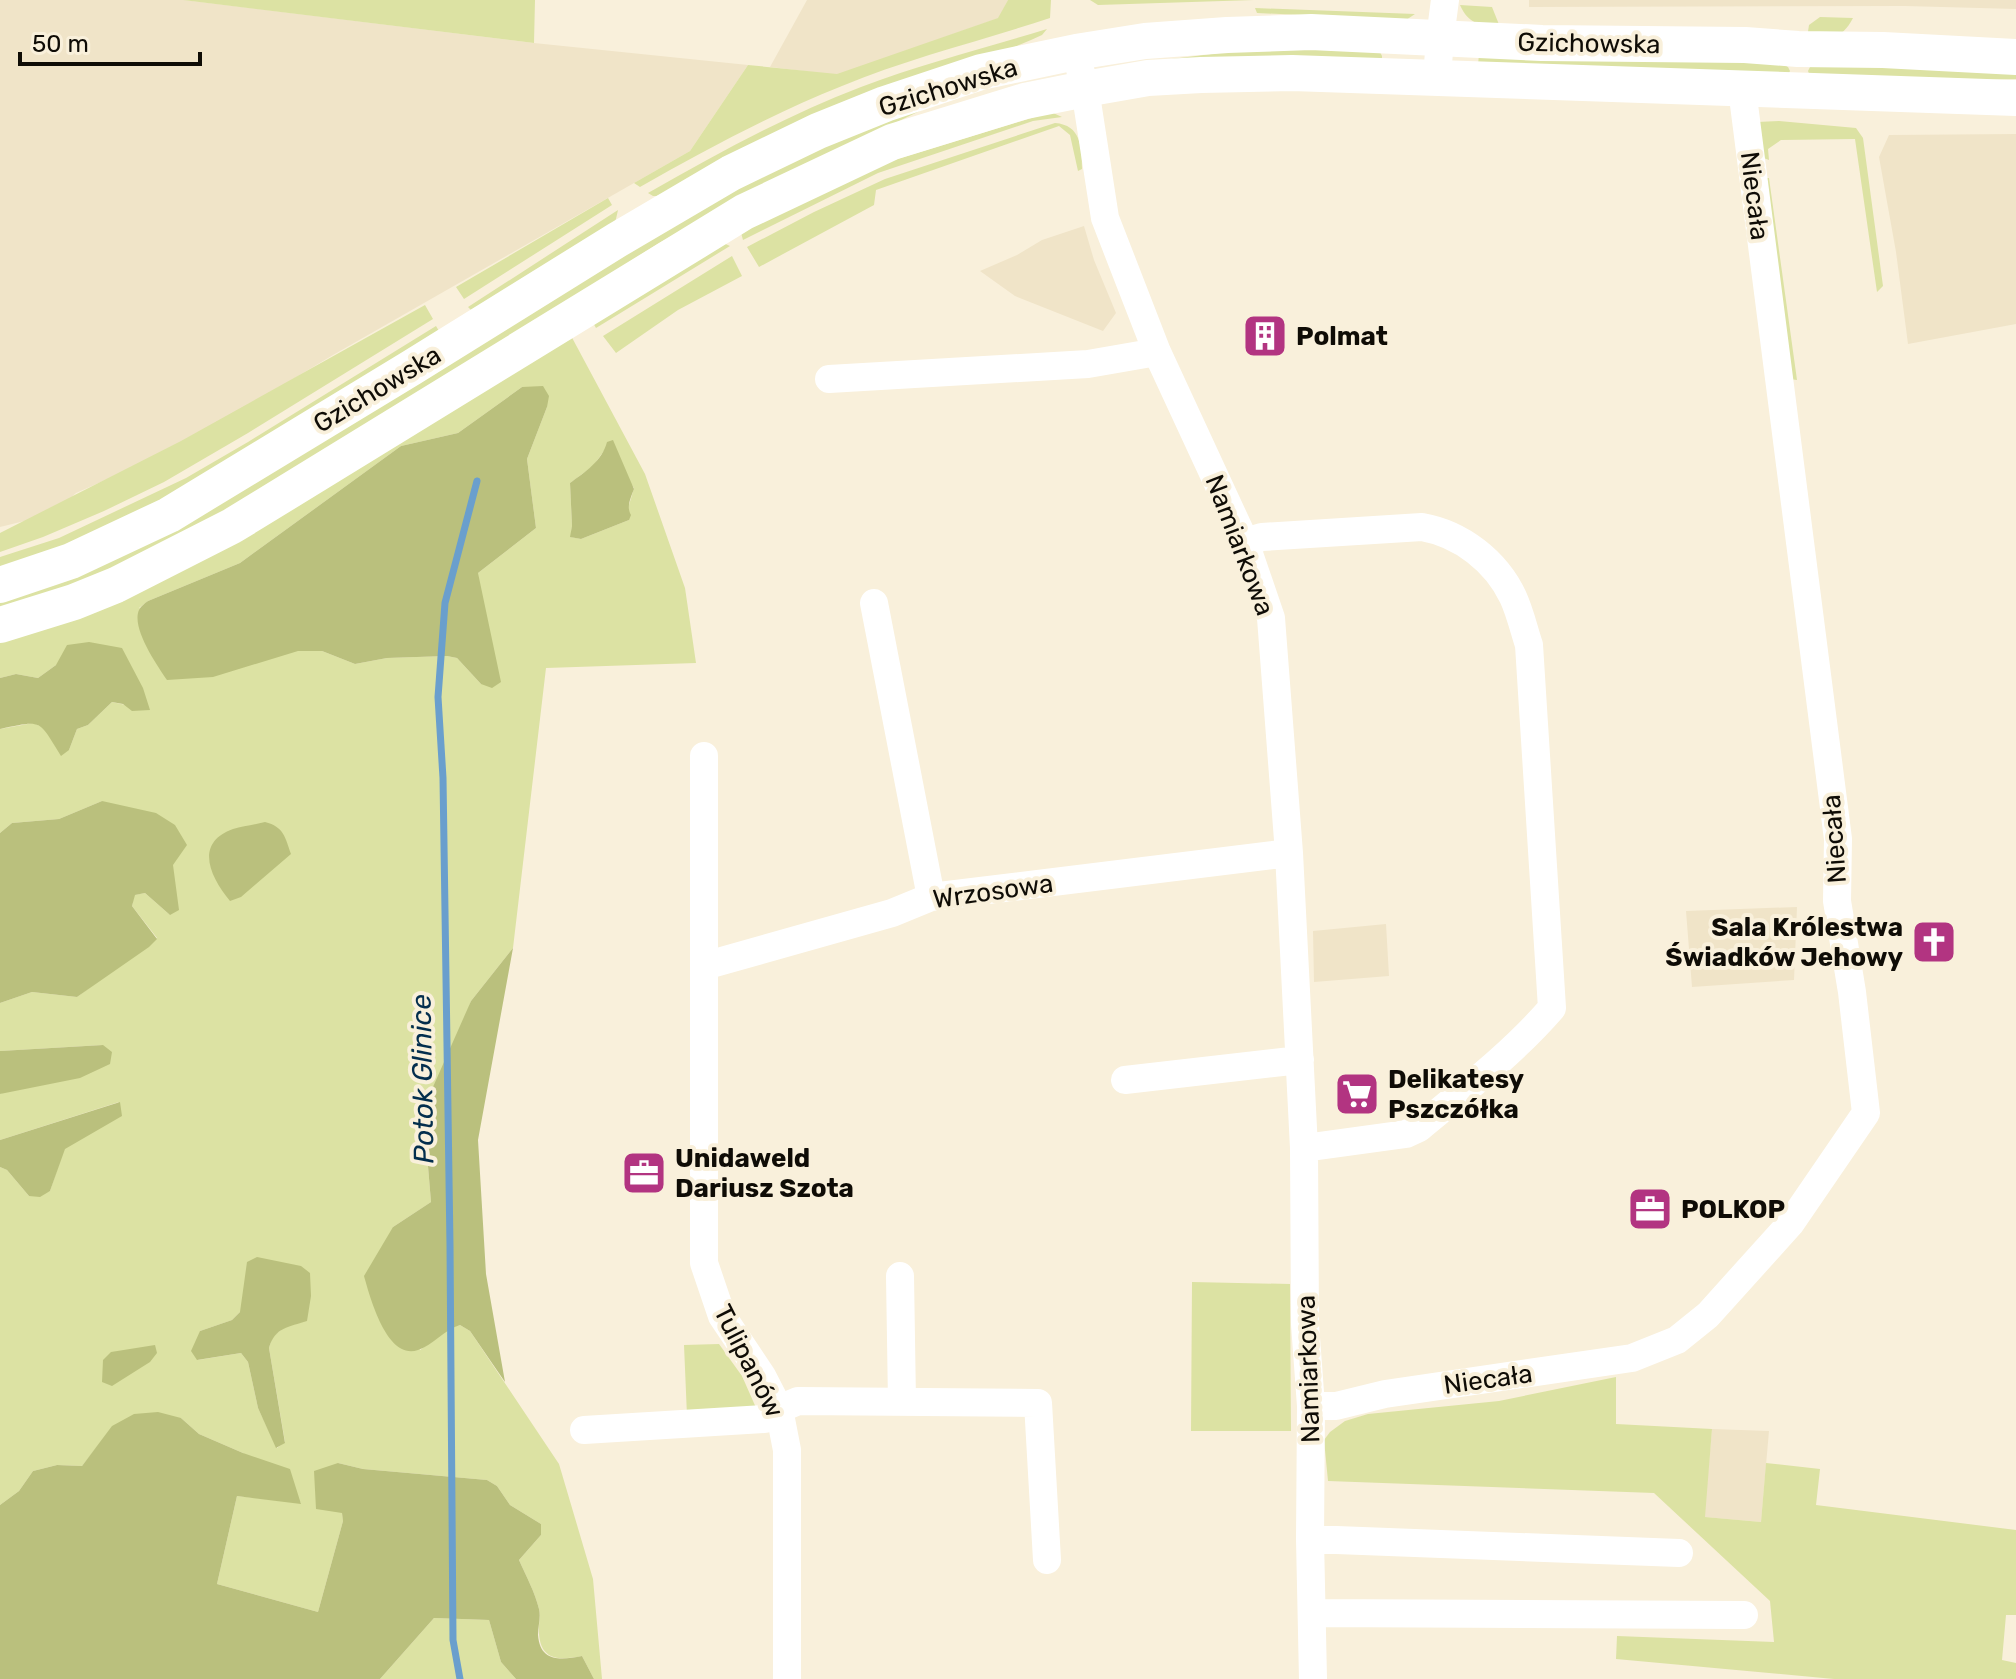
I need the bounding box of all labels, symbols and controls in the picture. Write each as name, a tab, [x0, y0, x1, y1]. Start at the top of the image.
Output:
scale bar	[20, 16, 200, 66]
street label: Gzichowska	[1517, 27, 1661, 60]
text: 50 m	[32, 30, 89, 58]
street label: Gzichowska	[875, 52, 1021, 123]
street label: Niecała	[1734, 150, 1775, 242]
building icon: Polmat	[1241, 312, 1289, 360]
place label: Polmat	[1296, 321, 1388, 352]
street label: Gzichowska	[308, 339, 447, 440]
street label: Namiarkowa	[1199, 470, 1281, 620]
street label: Niecała	[1816, 793, 1853, 885]
street label: Wrzosowa	[931, 868, 1055, 915]
place label: Sala Królestwa Świadków Jehowy	[1665, 912, 1903, 973]
church icon: Sala Królestwa Świadków Jehowy	[1910, 918, 1958, 966]
water label: Potok Glinice	[405, 994, 440, 1164]
place label: Delikatesy Pszczółka	[1388, 1064, 1525, 1125]
supermarket icon: Delikatesy Pszczółka	[1333, 1070, 1381, 1118]
place label: Unidaweld Dariusz Szota	[675, 1143, 854, 1204]
office icon: Unidaweld Dariusz Szota	[620, 1149, 668, 1197]
office icon: POLKOP	[1626, 1185, 1674, 1233]
place label: POLKOP	[1681, 1194, 1785, 1225]
street label: Namiarkowa	[1290, 1294, 1327, 1444]
street label: Tulipanów	[707, 1300, 790, 1423]
street label: Niecała	[1442, 1358, 1534, 1401]

